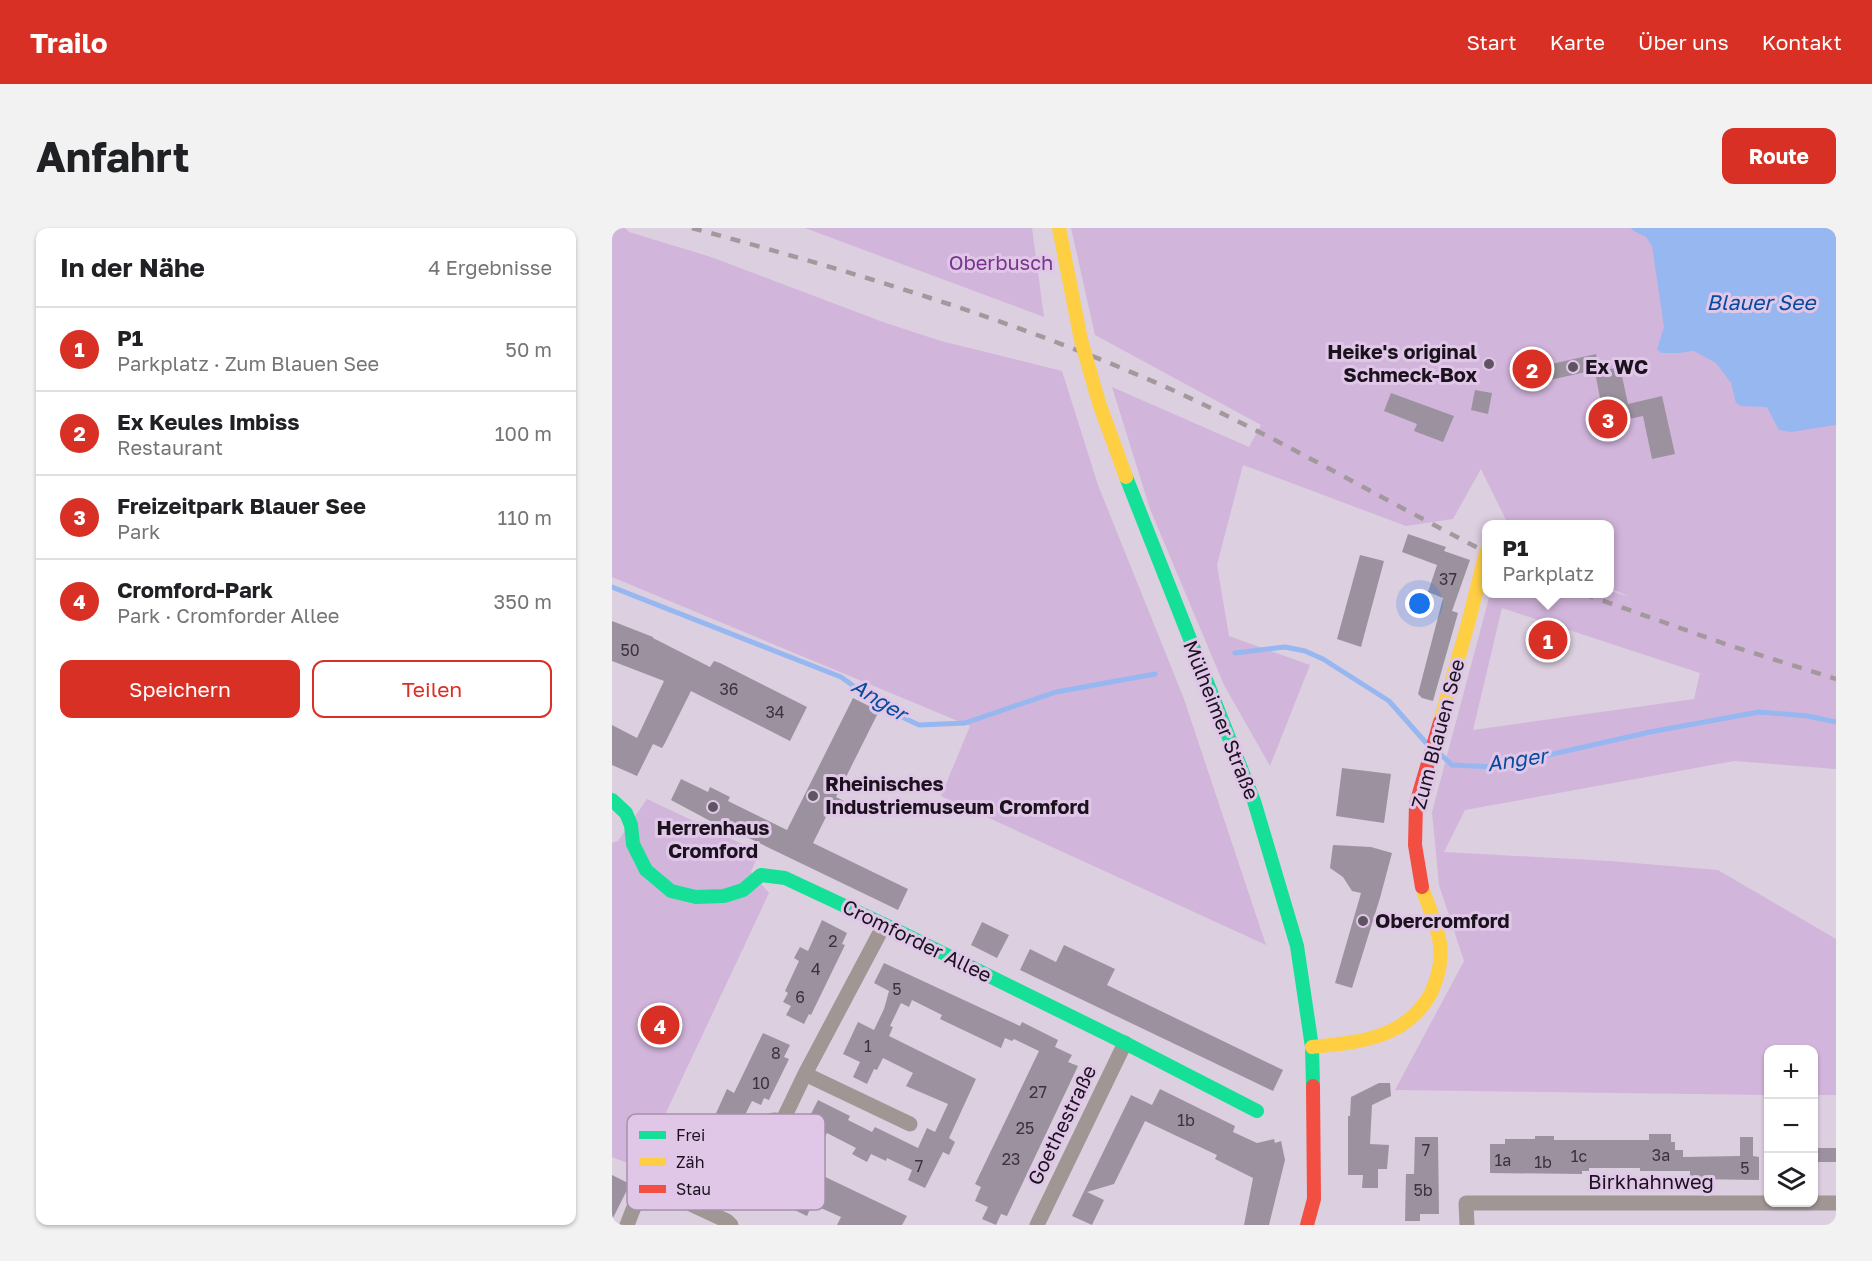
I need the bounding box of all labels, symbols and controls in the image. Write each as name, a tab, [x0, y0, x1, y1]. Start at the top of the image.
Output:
text: Trailo	[30, 26, 108, 59]
text: Start	[1466, 29, 1517, 55]
text: Karte	[1550, 29, 1605, 55]
text: Über uns	[1638, 29, 1729, 55]
text: Kontakt	[1762, 29, 1842, 55]
button: Route	[1722, 128, 1836, 184]
text: Anfahrt	[36, 131, 190, 181]
park label: Oberbusch	[949, 250, 1053, 274]
text: In der Nähe	[60, 252, 205, 283]
text: 4 Ergebnisse	[428, 255, 552, 279]
water label: Blauer See	[1707, 289, 1817, 315]
text: P1	[117, 324, 143, 351]
text: 1	[74, 337, 85, 361]
text: 50 m	[505, 337, 552, 361]
place label: Heike's original Schmeck-Box	[1327, 339, 1477, 386]
pin: 2	[1512, 346, 1552, 392]
text: Parkplatz · Zum Blauen See	[117, 351, 379, 375]
place label: Ex WC	[1585, 354, 1648, 378]
marker: Heike's original Schmeck-Box	[1482, 357, 1496, 371]
marker: Ex WC	[1566, 360, 1580, 374]
pin: 3	[1588, 396, 1628, 441]
text: Ex Keules Imbiss	[117, 408, 300, 435]
text: 2	[73, 421, 86, 445]
text: 100 m	[495, 421, 552, 445]
text: Restaurant	[117, 435, 223, 459]
text: Freizeitpark Blauer See	[117, 492, 366, 519]
text: 3	[73, 505, 86, 529]
text: 110 m	[498, 505, 552, 529]
text: Park	[117, 519, 160, 543]
popup	[1482, 520, 1614, 598]
text: P1	[1502, 534, 1528, 561]
text: Parkplatz	[1502, 561, 1594, 585]
house number: 37	[1439, 569, 1457, 589]
text: Cromford-Park	[117, 576, 273, 603]
text: 4	[73, 589, 86, 613]
text: 350 m	[494, 589, 552, 613]
your location	[1405, 589, 1434, 618]
text: Park · Cromforder Allee	[117, 603, 339, 627]
pin: 1	[1528, 618, 1568, 662]
street label: Mülheimer Straße	[1179, 637, 1265, 803]
house number: 50	[620, 640, 640, 660]
street label: Zum Blauen See	[1405, 656, 1469, 811]
button: Speichern	[60, 660, 300, 718]
button: Teilen	[312, 660, 552, 718]
water label: Anger	[847, 672, 914, 728]
house number: 36	[719, 679, 739, 699]
house number: 34	[765, 702, 785, 722]
water label: Anger	[1485, 742, 1551, 776]
place label: Rheinisches Industriemuseum Cromford	[825, 771, 1089, 818]
marker: Rheinisches Industriemuseum Cromford	[806, 789, 820, 803]
marker: Herrenhaus Cromford	[706, 800, 720, 814]
place label: Herrenhaus Cromford	[657, 815, 770, 862]
street label: Cromforder Allee	[839, 894, 996, 987]
place label: Obercromford	[1375, 908, 1510, 932]
marker: Obercromford	[1356, 914, 1370, 928]
house number: 2	[828, 931, 838, 951]
house number: 4	[811, 959, 821, 979]
house number: 5	[892, 979, 902, 999]
house number: 6	[795, 987, 805, 1007]
pin: 4	[640, 1002, 680, 1048]
house number: 1	[864, 1036, 872, 1056]
house number: 8	[771, 1043, 781, 1063]
map controls	[1764, 1045, 1818, 1207]
button: +	[1764, 1045, 1818, 1099]
street label: Goethestraße	[1022, 1061, 1100, 1188]
house number: 10	[752, 1073, 770, 1093]
house number: 27	[1029, 1082, 1047, 1102]
button: −	[1764, 1099, 1818, 1153]
house number: 1b	[1177, 1110, 1195, 1130]
legend	[627, 1114, 825, 1210]
house number: 25	[1016, 1118, 1034, 1138]
text: Frei	[676, 1125, 705, 1145]
house number: 7	[1422, 1140, 1430, 1160]
house number: 3a	[1652, 1145, 1670, 1165]
house number: 1c	[1571, 1146, 1588, 1166]
house number: 23	[1002, 1149, 1020, 1169]
house number: 1a	[1495, 1150, 1511, 1170]
text: Zäh	[676, 1152, 704, 1172]
house number: 1b	[1534, 1152, 1552, 1172]
button: layers	[1764, 1153, 1818, 1207]
house number: 7	[915, 1156, 923, 1176]
house number: 5	[1740, 1158, 1750, 1178]
street label: Birkhahnweg	[1588, 1169, 1714, 1193]
text: Stau	[676, 1179, 711, 1199]
house number: 5b	[1413, 1180, 1433, 1200]

